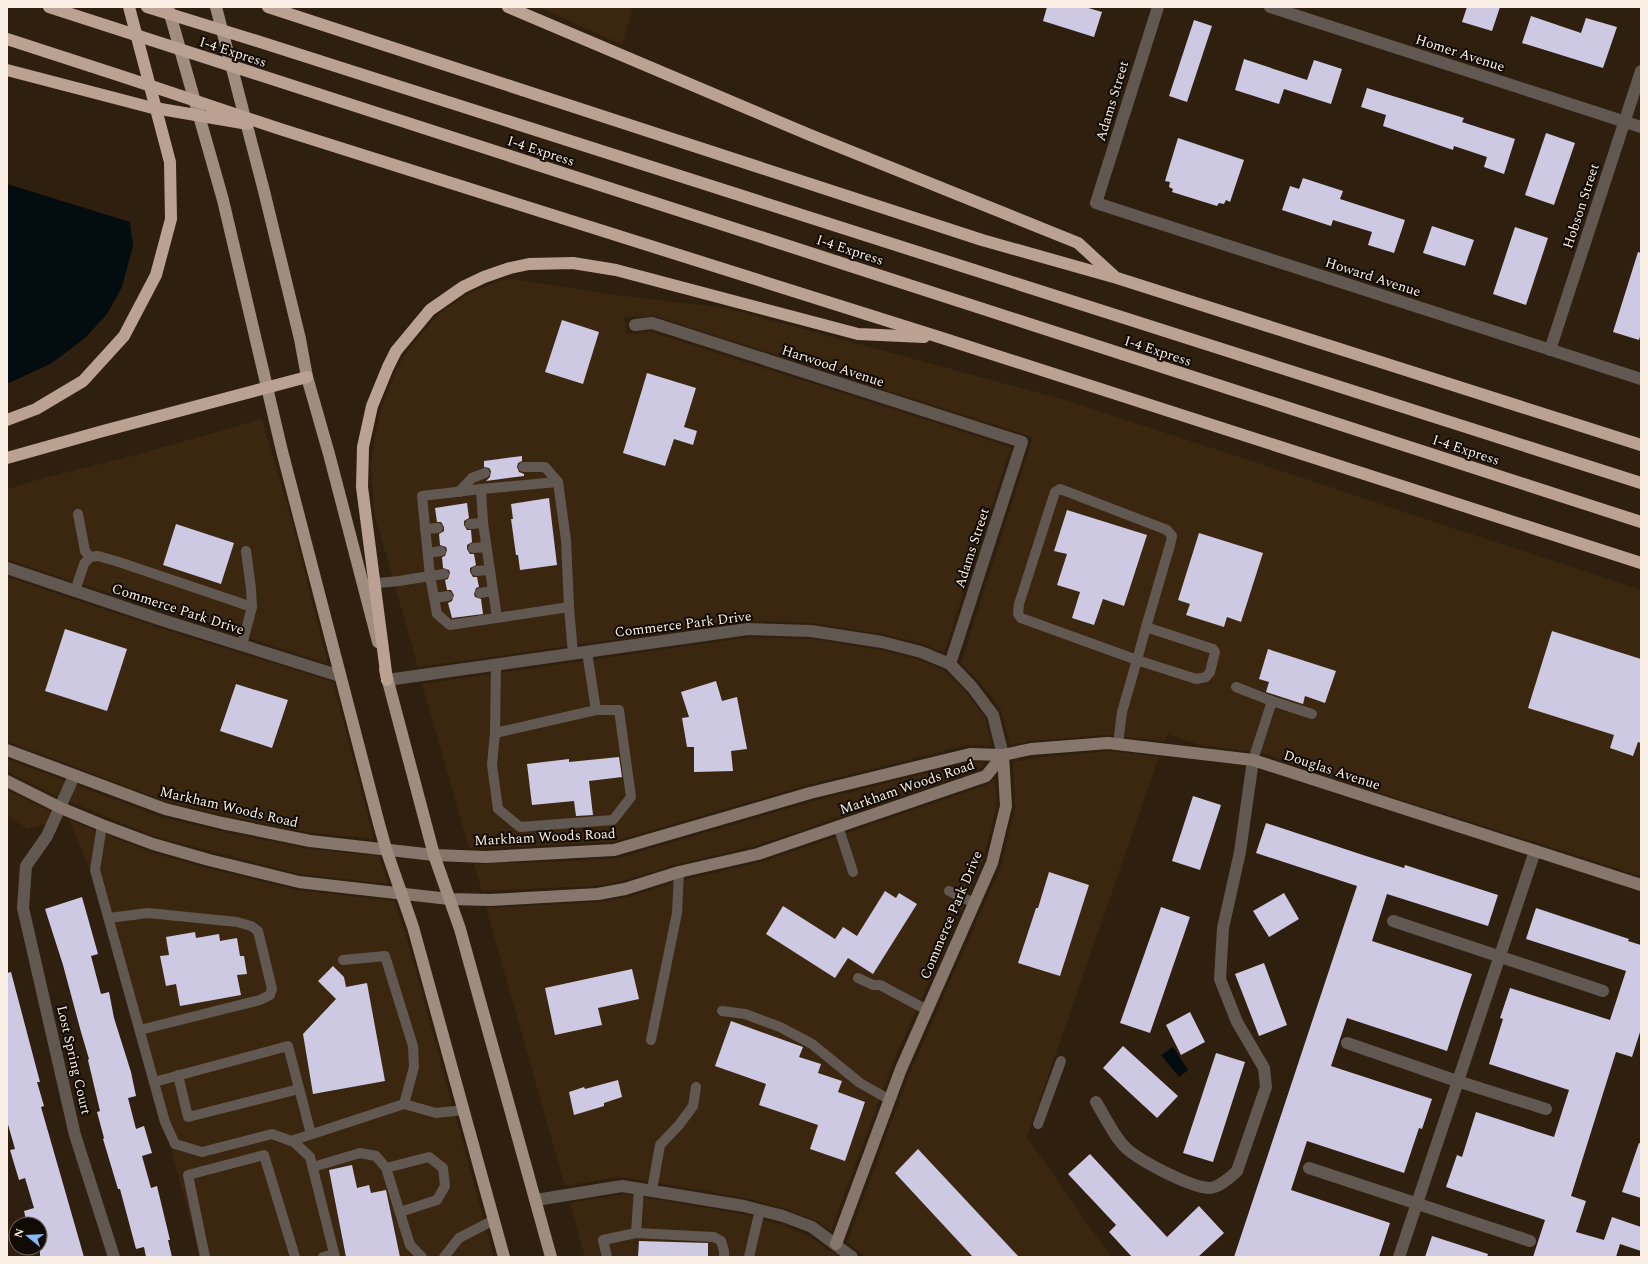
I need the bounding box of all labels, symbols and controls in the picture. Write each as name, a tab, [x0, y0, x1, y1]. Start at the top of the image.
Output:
street label: Homer Avenue	[1413, 29, 1508, 77]
street label: I-4 Express	[197, 31, 269, 73]
street label: Adams Street	[1090, 58, 1134, 144]
street label: I-4 Express	[505, 130, 577, 172]
street label: Hobson Street	[1557, 161, 1605, 251]
street label: I-4 Express	[814, 229, 886, 271]
street label: Howard Avenue	[1322, 252, 1424, 302]
street label: I-4 Express	[1122, 330, 1194, 372]
street label: Harwood Avenue	[779, 339, 887, 393]
street label: I-4 Express	[1430, 429, 1502, 471]
street label: Adams Street	[949, 505, 995, 591]
street label: Commerce Park Drive	[109, 578, 247, 640]
street label: Commerce Park Drive	[613, 605, 753, 643]
street label: Douglas Avenue	[1281, 744, 1383, 796]
street label: Markham Woods Road	[837, 754, 978, 820]
street label: Markham Woods Road	[158, 781, 301, 833]
street label: Markham Woods Road	[474, 823, 616, 851]
street label: Commerce Park Drive	[914, 847, 988, 983]
street label: Lost Spring Court	[51, 1003, 97, 1117]
north arrow	[8, 1216, 48, 1256]
text: N	[9, 1226, 28, 1240]

